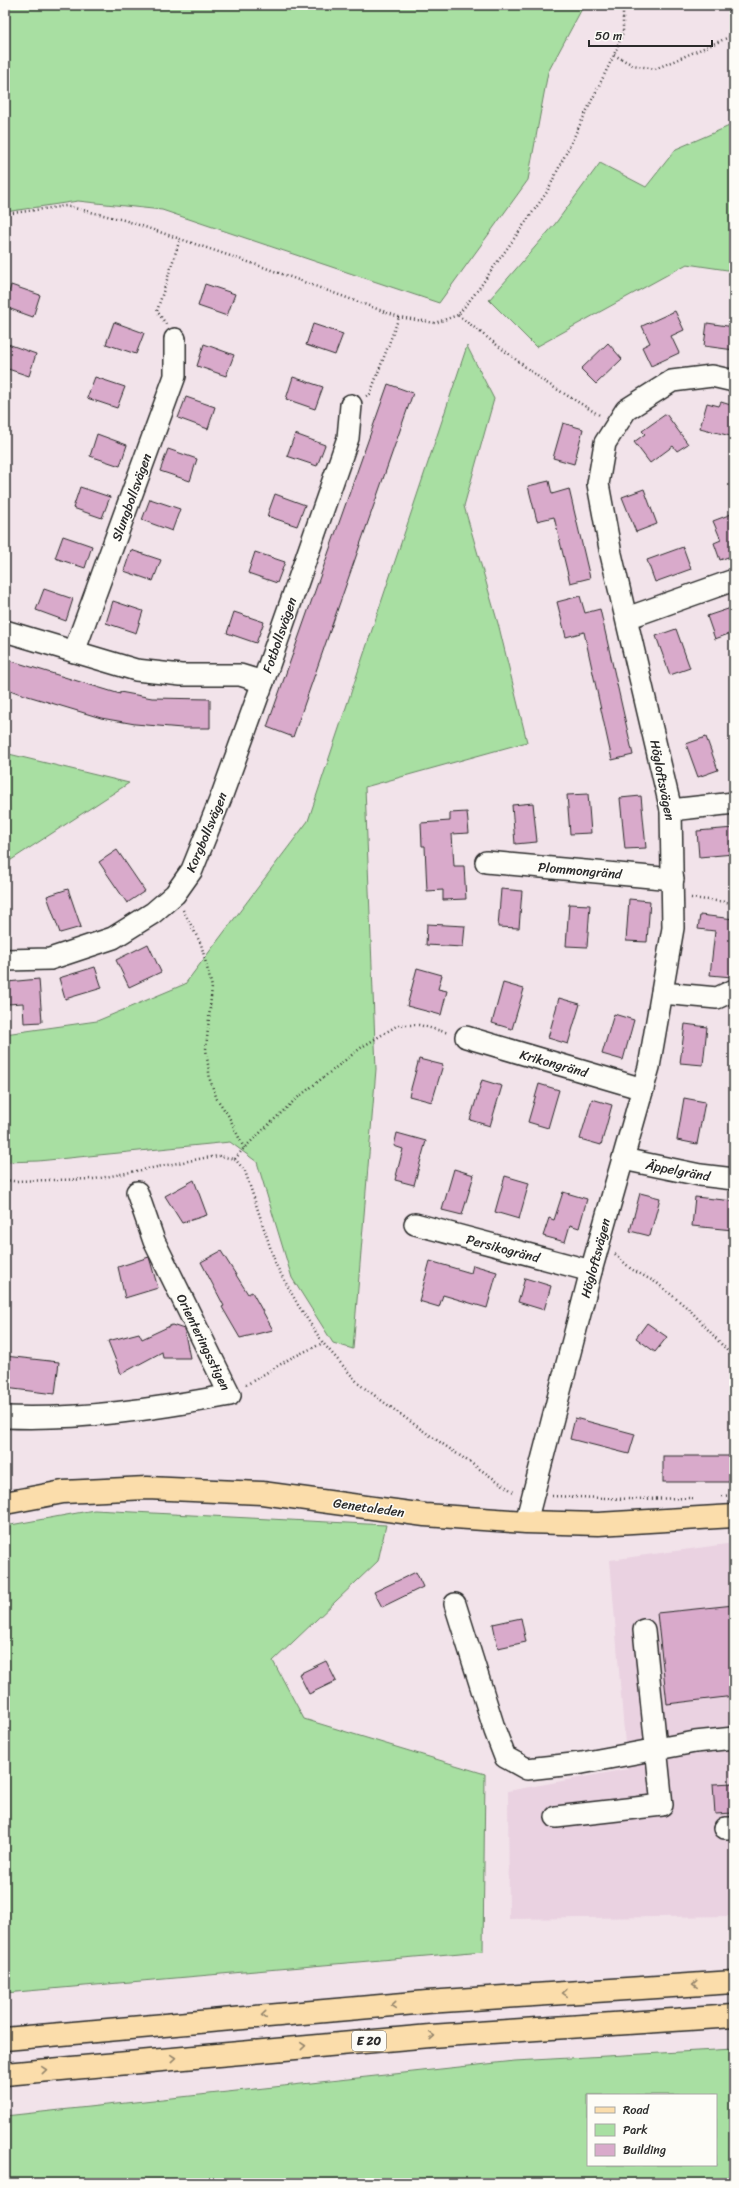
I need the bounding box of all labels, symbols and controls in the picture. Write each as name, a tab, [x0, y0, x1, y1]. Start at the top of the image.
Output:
scale bar	[589, 22, 712, 48]
text: 50 m	[595, 25, 622, 47]
street label: Slungbollsvägen	[105, 450, 158, 545]
street label: Fotbollsvägen	[256, 594, 303, 676]
street label: Högloftsvägen	[643, 738, 682, 822]
street label: Korgbollsvägen	[179, 788, 234, 876]
street label: Plommongränd	[537, 855, 624, 886]
street label: Krikongränd	[517, 1043, 592, 1084]
street label: Äppelgränd	[643, 1153, 713, 1188]
street label: Högloftsvägen	[574, 1216, 617, 1301]
street label: Persikogränd	[464, 1228, 543, 1270]
street label: Orienteringsstigen	[170, 1290, 237, 1395]
street label: Genetaleden	[332, 1491, 406, 1524]
one-way arrow	[692, 1980, 698, 1988]
one-way arrow	[562, 1988, 568, 1997]
one-way arrow	[391, 2001, 397, 2010]
one-way arrow	[261, 2011, 267, 2020]
road number: E 20	[352, 2031, 386, 2051]
one-way arrow	[429, 2031, 435, 2040]
one-way arrow	[300, 2042, 306, 2051]
one-way arrow	[170, 2054, 176, 2063]
one-way arrow	[41, 2066, 47, 2075]
legend	[587, 2094, 717, 2166]
text: Road	[623, 2099, 650, 2121]
text: Park	[623, 2119, 648, 2141]
text: Building	[623, 2139, 666, 2161]

